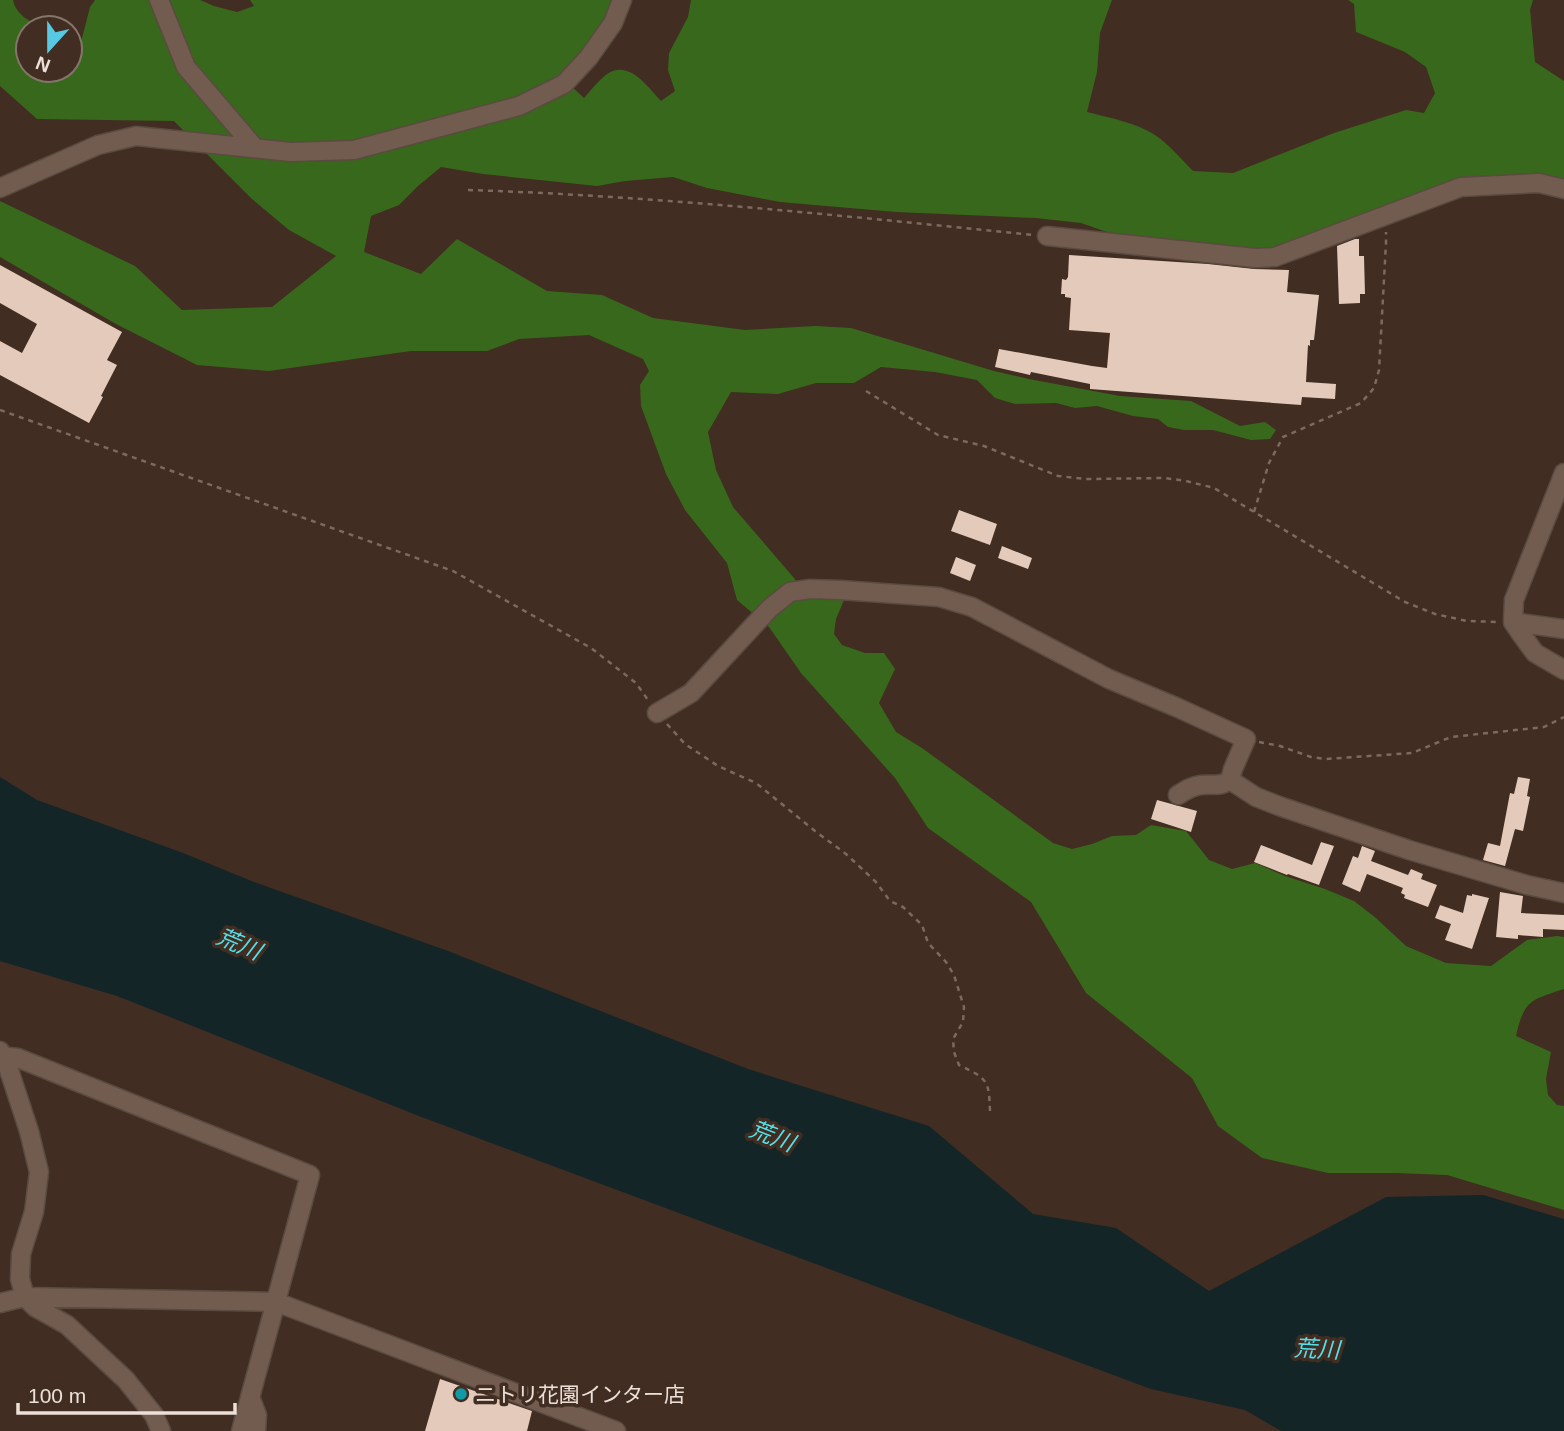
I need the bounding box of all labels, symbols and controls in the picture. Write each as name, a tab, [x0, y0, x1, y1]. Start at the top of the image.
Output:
north arrow	[14, 14, 84, 84]
text: N	[33, 52, 53, 77]
water label: 荒川	[213, 923, 268, 966]
water label: 荒川	[746, 1116, 801, 1157]
water label: 荒川	[1293, 1335, 1344, 1363]
scale bar	[18, 1372, 234, 1416]
place label: ニトリ花園インター店	[475, 1383, 685, 1406]
text: 100 m	[28, 1384, 86, 1407]
marker: ニトリ花園インター店	[453, 1386, 469, 1402]

